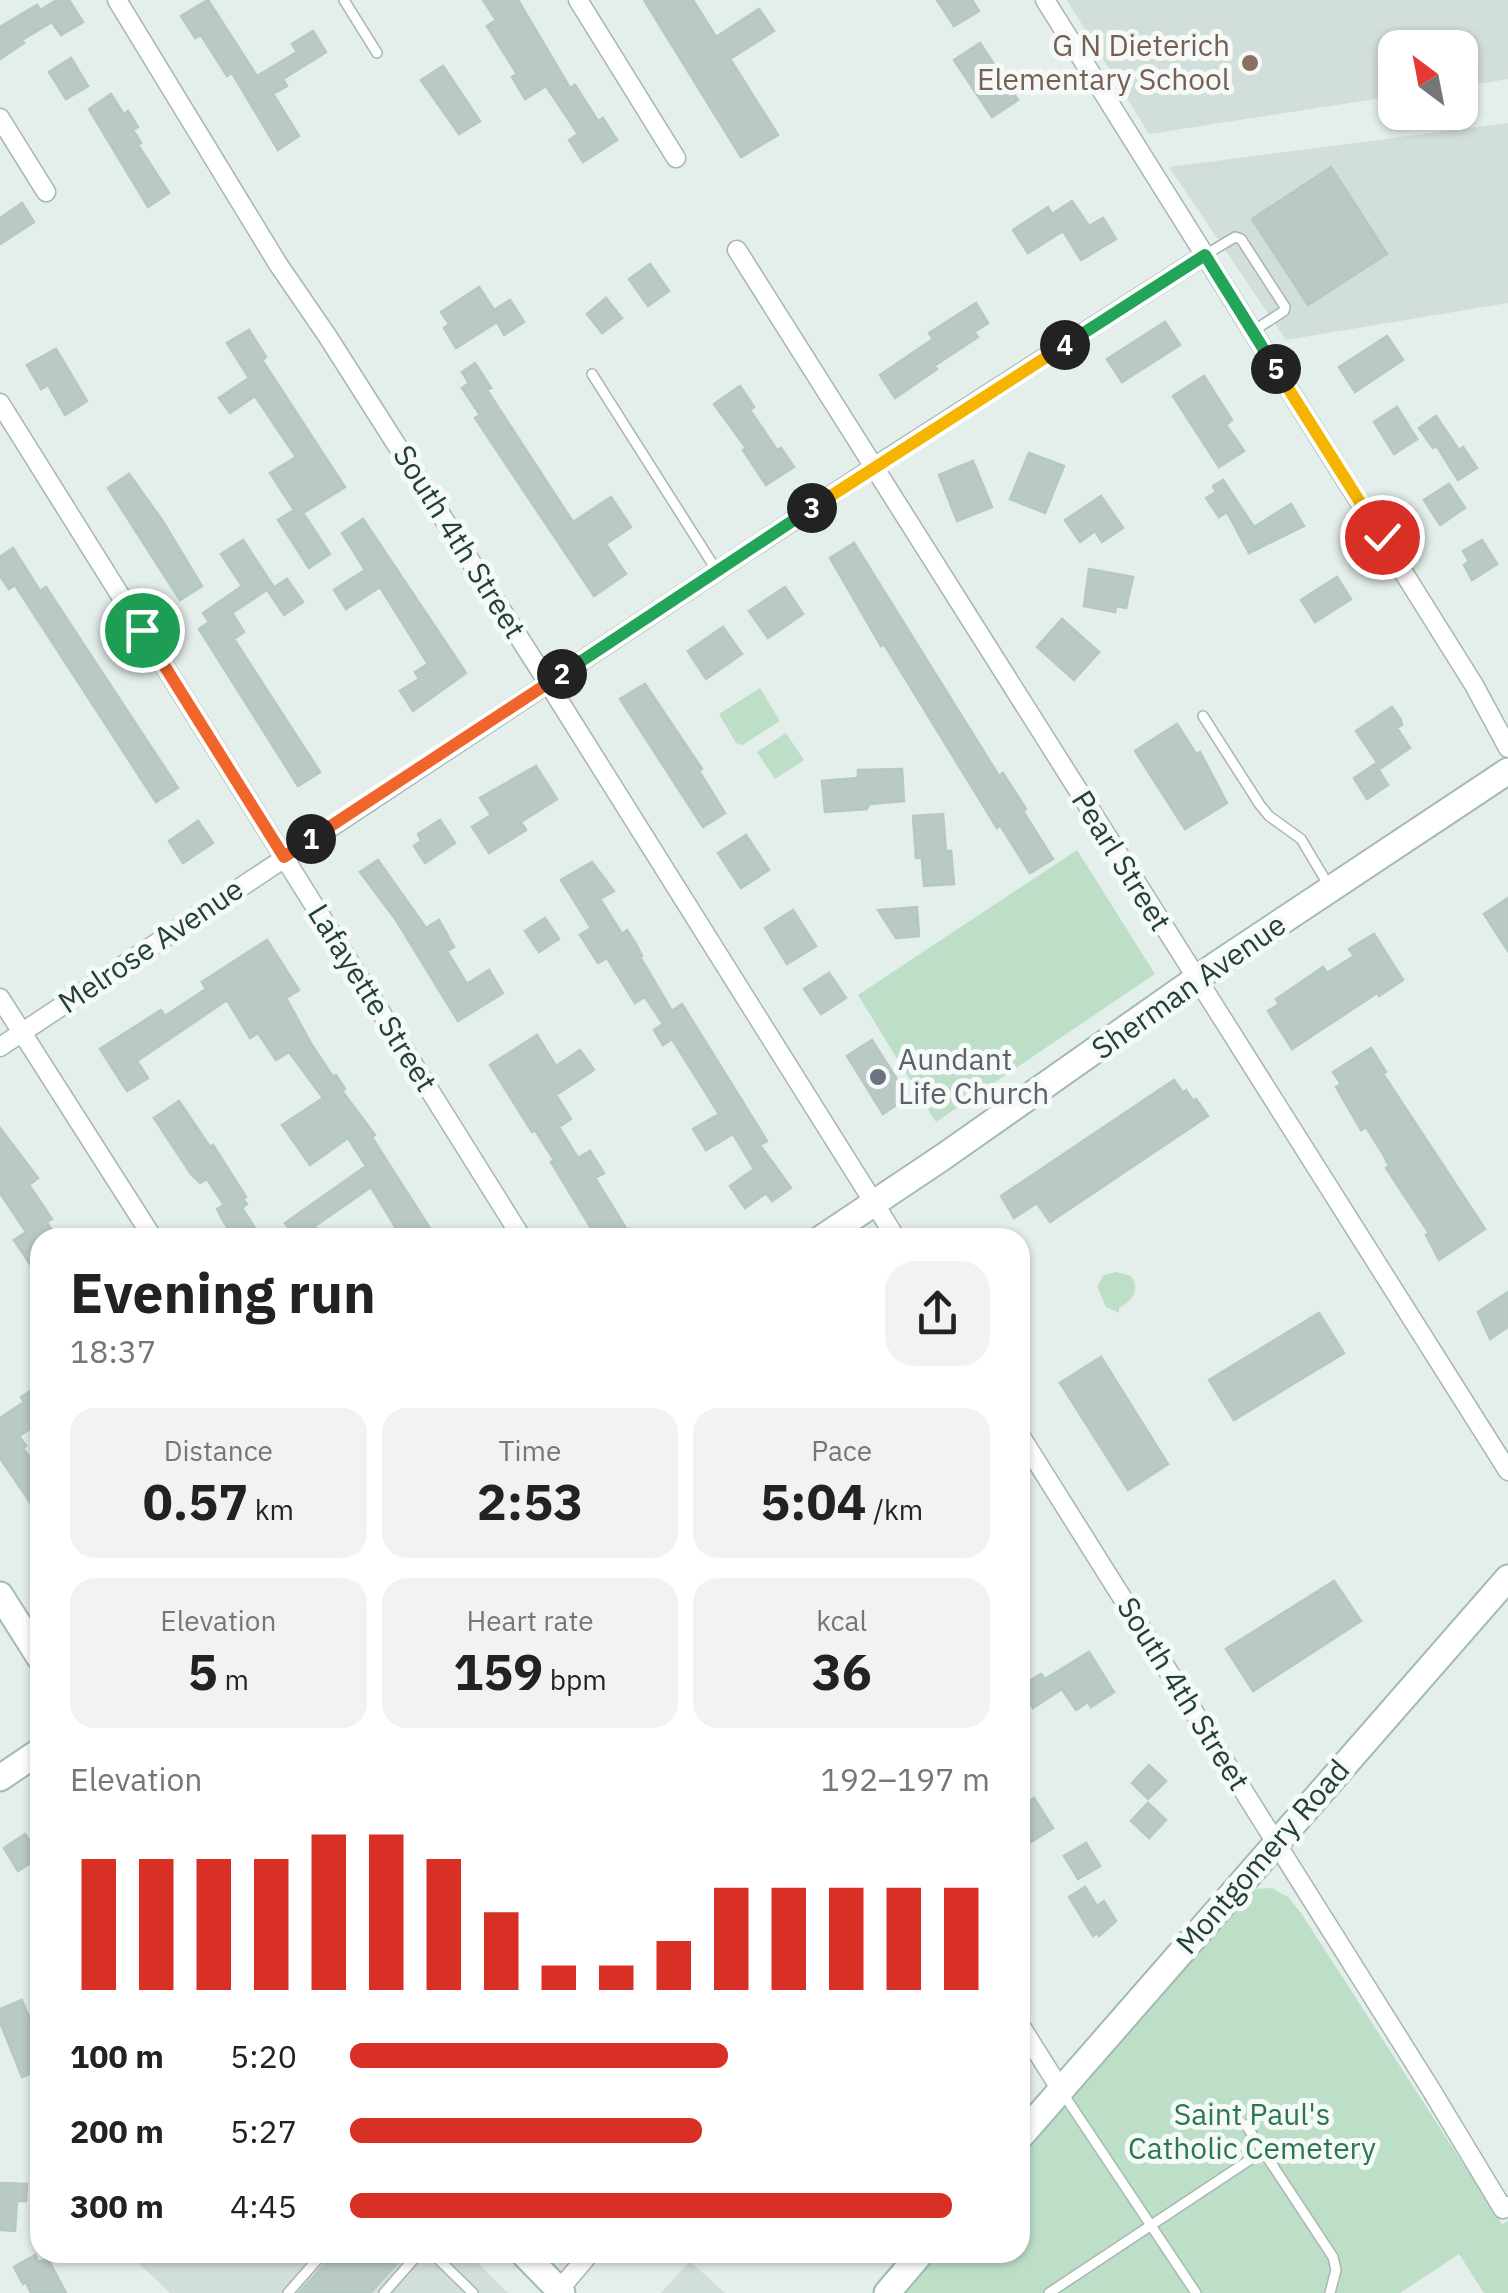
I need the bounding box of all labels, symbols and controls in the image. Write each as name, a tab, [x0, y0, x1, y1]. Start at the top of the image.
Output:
place label: G N Dieterich Elementary School	[977, 25, 1230, 98]
north arrow	[1378, 30, 1478, 130]
map controls	[1378, 30, 1478, 130]
marker: G N Dieterich Elementary School	[1239, 52, 1261, 74]
pin: 4	[1040, 320, 1090, 370]
text: 4	[1057, 326, 1073, 363]
pin: 5	[1251, 344, 1301, 394]
text: 5	[1268, 350, 1284, 387]
street label: South 4th Street	[385, 437, 535, 645]
pin: 3	[787, 483, 837, 533]
text: 3	[804, 489, 820, 526]
pin	[1340, 495, 1425, 580]
icon: check	[1355, 510, 1410, 565]
pin	[100, 588, 185, 673]
icon: arrive	[115, 603, 170, 658]
pin: 2	[537, 649, 587, 699]
text: 2	[554, 655, 570, 692]
street label: Pearl Street	[1064, 783, 1181, 938]
pin: 1	[286, 814, 336, 864]
text: 1	[303, 820, 319, 857]
street label: Melrose Avenue	[50, 868, 250, 1021]
street label: Lafayette Street	[300, 896, 447, 1098]
street label: Sherman Avenue	[1083, 904, 1293, 1067]
place label: Aundant Life Church	[898, 1039, 1049, 1112]
marker: Aundant Life Church	[867, 1066, 889, 1088]
text: Evening run	[70, 1257, 376, 1328]
button: share	[885, 1261, 990, 1366]
text: 18:37	[70, 1330, 156, 1372]
text: Distance	[164, 1432, 273, 1469]
text: Time	[499, 1432, 561, 1469]
text: Pace	[811, 1432, 872, 1469]
text: 0.57	[143, 1469, 248, 1534]
text: 2:53	[477, 1469, 583, 1534]
text: 5:04	[760, 1469, 867, 1534]
text: km	[248, 1491, 294, 1528]
text: /km	[867, 1491, 923, 1528]
street label: South 4th Street	[1109, 1589, 1259, 1797]
text: Elevation	[160, 1602, 276, 1639]
text: Heart rate	[466, 1602, 594, 1639]
text: kcal	[816, 1602, 867, 1639]
text: 5	[188, 1639, 218, 1704]
text: 159	[453, 1639, 543, 1704]
text: 36	[812, 1639, 872, 1704]
text: m	[218, 1661, 249, 1698]
text: bpm	[543, 1661, 607, 1698]
street label: Montgomery Road	[1166, 1750, 1357, 1962]
text: Elevation	[70, 1758, 203, 1800]
text: 192–197 m	[820, 1758, 990, 1800]
text: 100 m	[70, 2035, 164, 2077]
text: 5:20	[230, 2035, 297, 2077]
park label: Saint Paul's Catholic Cemetery	[1128, 2094, 1376, 2167]
text: 200 m	[70, 2110, 164, 2152]
text: 5:27	[230, 2110, 297, 2152]
text: 300 m	[70, 2185, 164, 2227]
text: 4:45	[230, 2185, 297, 2227]

